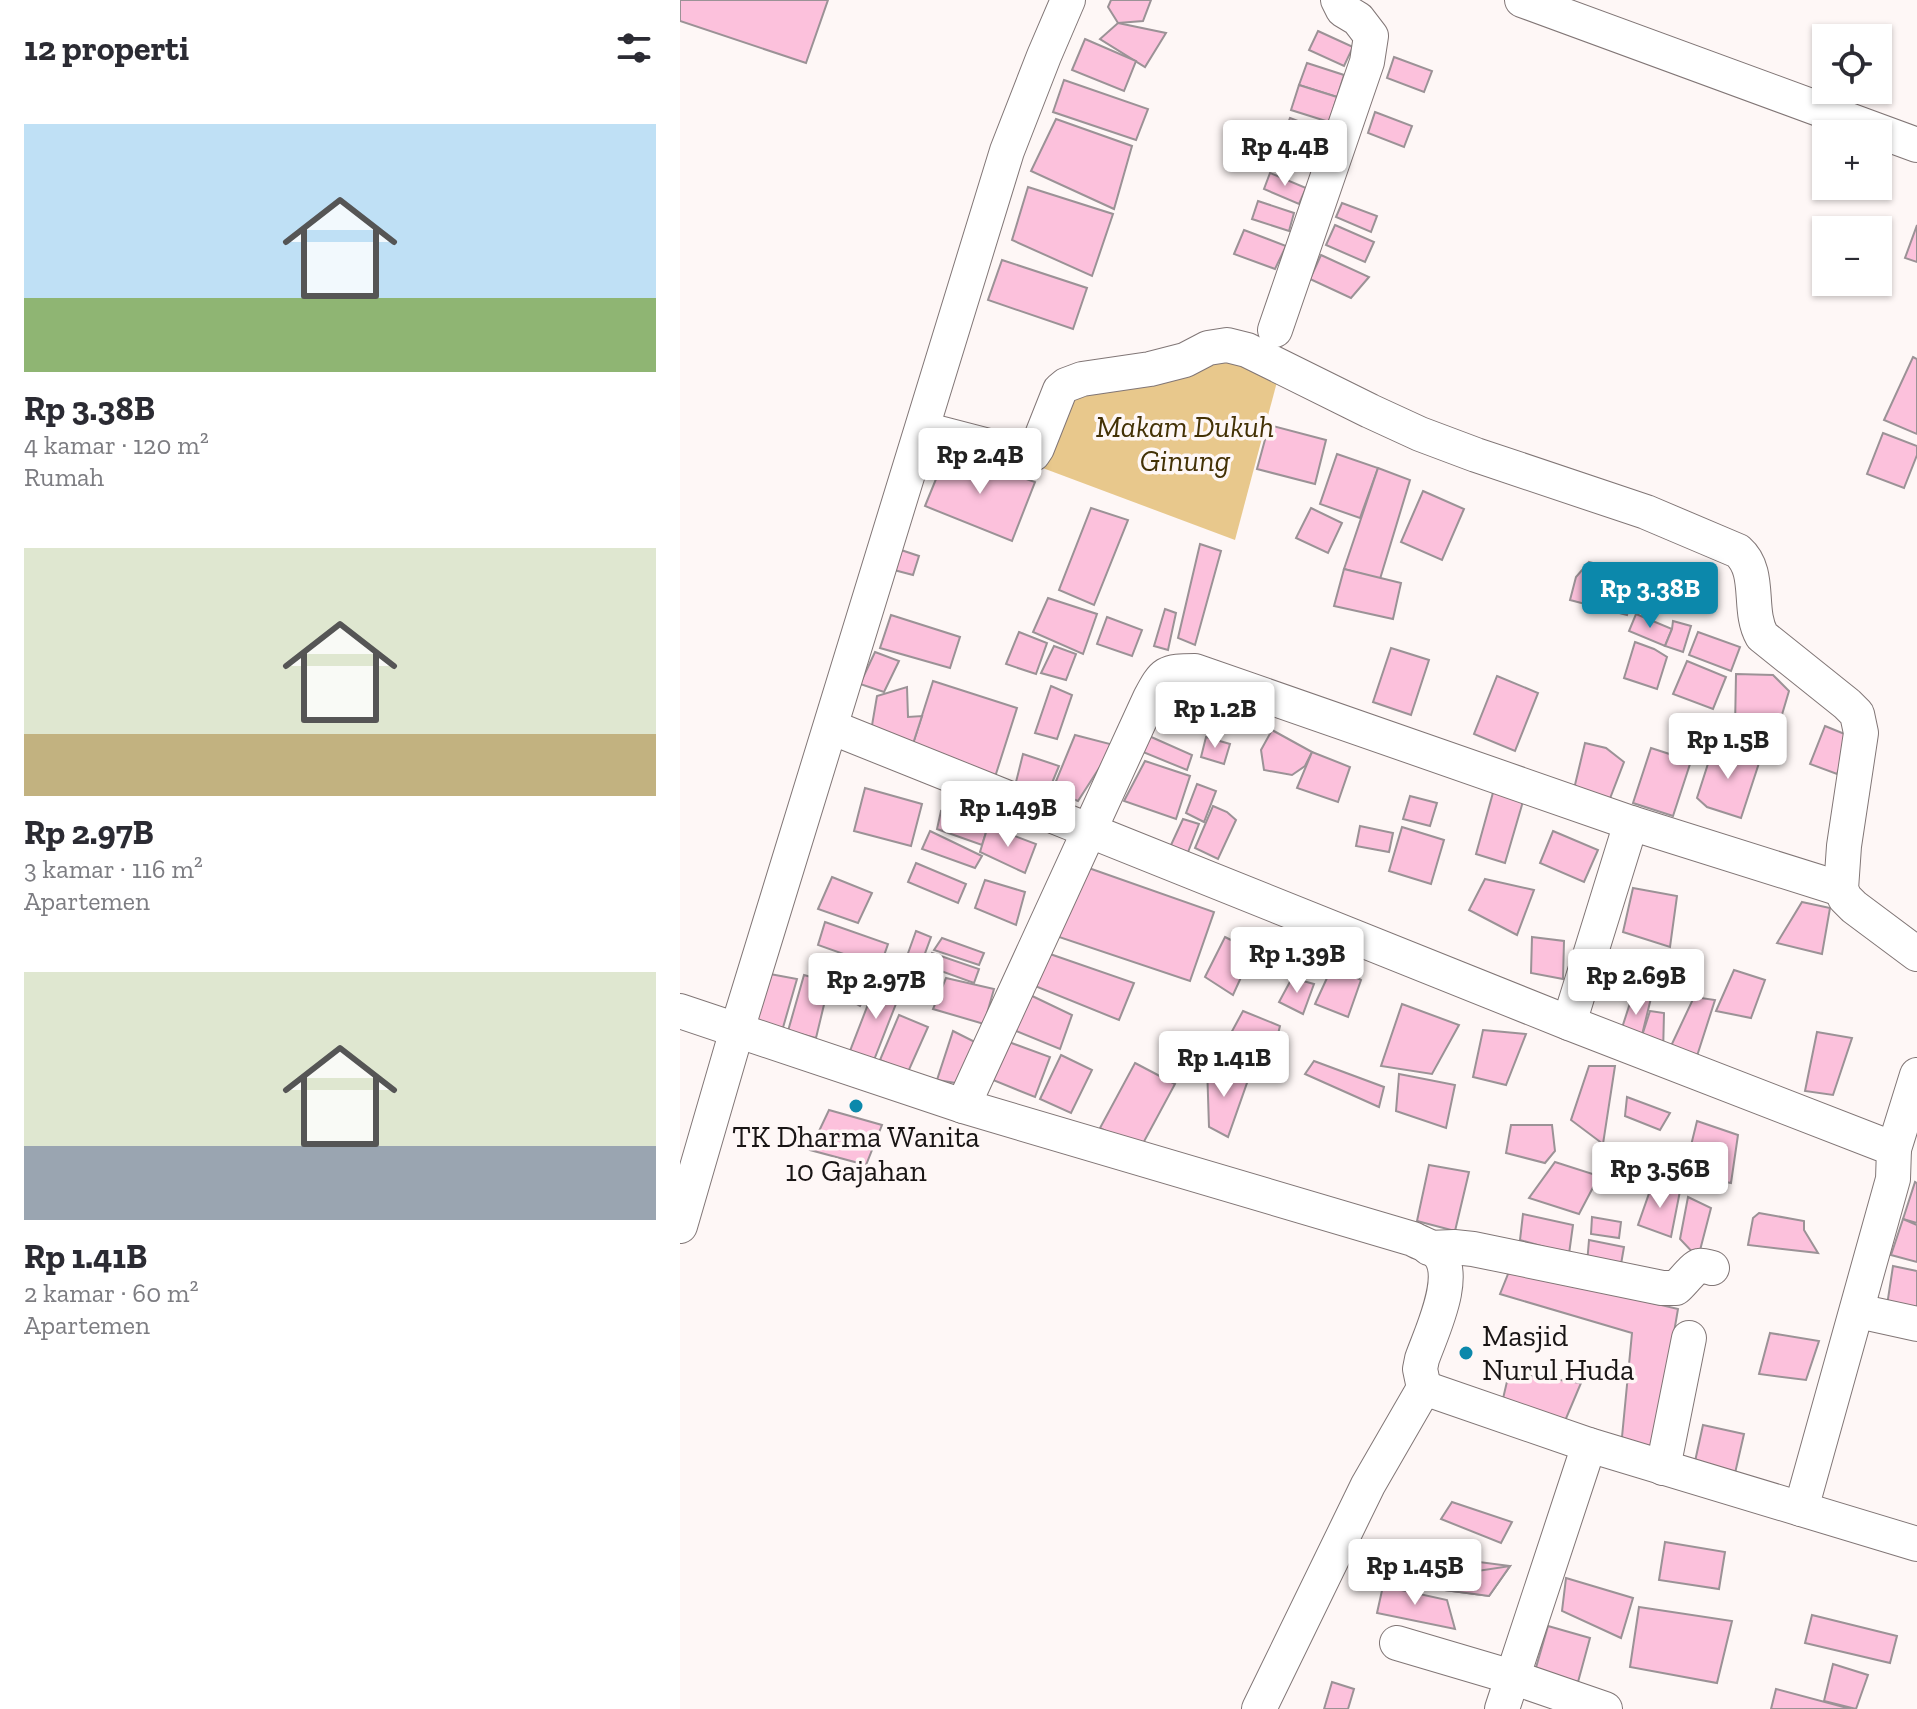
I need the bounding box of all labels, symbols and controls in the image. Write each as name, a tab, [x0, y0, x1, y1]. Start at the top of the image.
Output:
map controls	[1812, 24, 1892, 296]
button: locate	[1812, 24, 1892, 104]
icon: filters	[612, 26, 656, 70]
text: 12 properti	[24, 28, 189, 69]
pin: Rp 4.4B	[1211, 120, 1359, 188]
button: +	[1812, 120, 1892, 200]
text: Rp 4.4B	[1241, 130, 1329, 162]
icon: home	[268, 176, 412, 320]
button: −	[1812, 216, 1892, 296]
text: Rp 3.38B	[24, 388, 155, 429]
park label: Makam Dukuh Ginung	[1096, 409, 1274, 479]
pin: Rp 2.4B	[906, 428, 1054, 496]
text: 4 kamar · 120 m²	[24, 429, 209, 461]
text: Rp 2.4B	[936, 438, 1024, 470]
text: Rumah	[24, 461, 104, 493]
pin: Rp 3.38B	[1567, 562, 1733, 630]
text: Rp 3.38B	[1600, 572, 1700, 604]
icon: home	[268, 600, 412, 744]
pin: Rp 1.2B	[1141, 682, 1289, 750]
text: Rp 1.2B	[1174, 692, 1256, 724]
pin: Rp 1.5B	[1654, 713, 1802, 781]
text: Rp 1.5B	[1687, 723, 1769, 755]
pin: Rp 1.49B	[925, 781, 1091, 849]
text: Rp 1.49B	[959, 791, 1057, 823]
text: Rp 2.97B	[24, 812, 154, 853]
text: 3 kamar · 116 m²	[24, 853, 203, 885]
text: Apartemen	[24, 885, 150, 917]
pin: Rp 1.39B	[1214, 927, 1380, 995]
text: Rp 1.39B	[1249, 937, 1345, 969]
pin: Rp 2.69B	[1553, 949, 1719, 1017]
pin: Rp 2.97B	[793, 953, 959, 1021]
text: Rp 2.69B	[1586, 959, 1686, 991]
text: Rp 2.97B	[826, 963, 926, 995]
icon: home	[268, 1024, 412, 1168]
pin: Rp 1.41B	[1141, 1031, 1307, 1099]
text: Rp 1.41B	[1177, 1041, 1271, 1073]
marker: TK Dharma Wanita 10 Gajahan	[847, 1097, 865, 1115]
place label: TK Dharma Wanita 10 Gajahan	[732, 1119, 980, 1189]
pin: Rp 3.56B	[1577, 1142, 1743, 1210]
text: Rp 3.56B	[1610, 1152, 1710, 1184]
text: Rp 1.41B	[24, 1236, 147, 1277]
text: 2 kamar · 60 m²	[24, 1277, 199, 1309]
text: Apartemen	[24, 1309, 150, 1341]
place label: Masjid Nurul Huda	[1482, 1318, 1634, 1388]
marker: Masjid Nurul Huda	[1457, 1344, 1475, 1362]
pin: Rp 1.45B	[1332, 1539, 1498, 1607]
text: Rp 1.45B	[1366, 1549, 1464, 1581]

